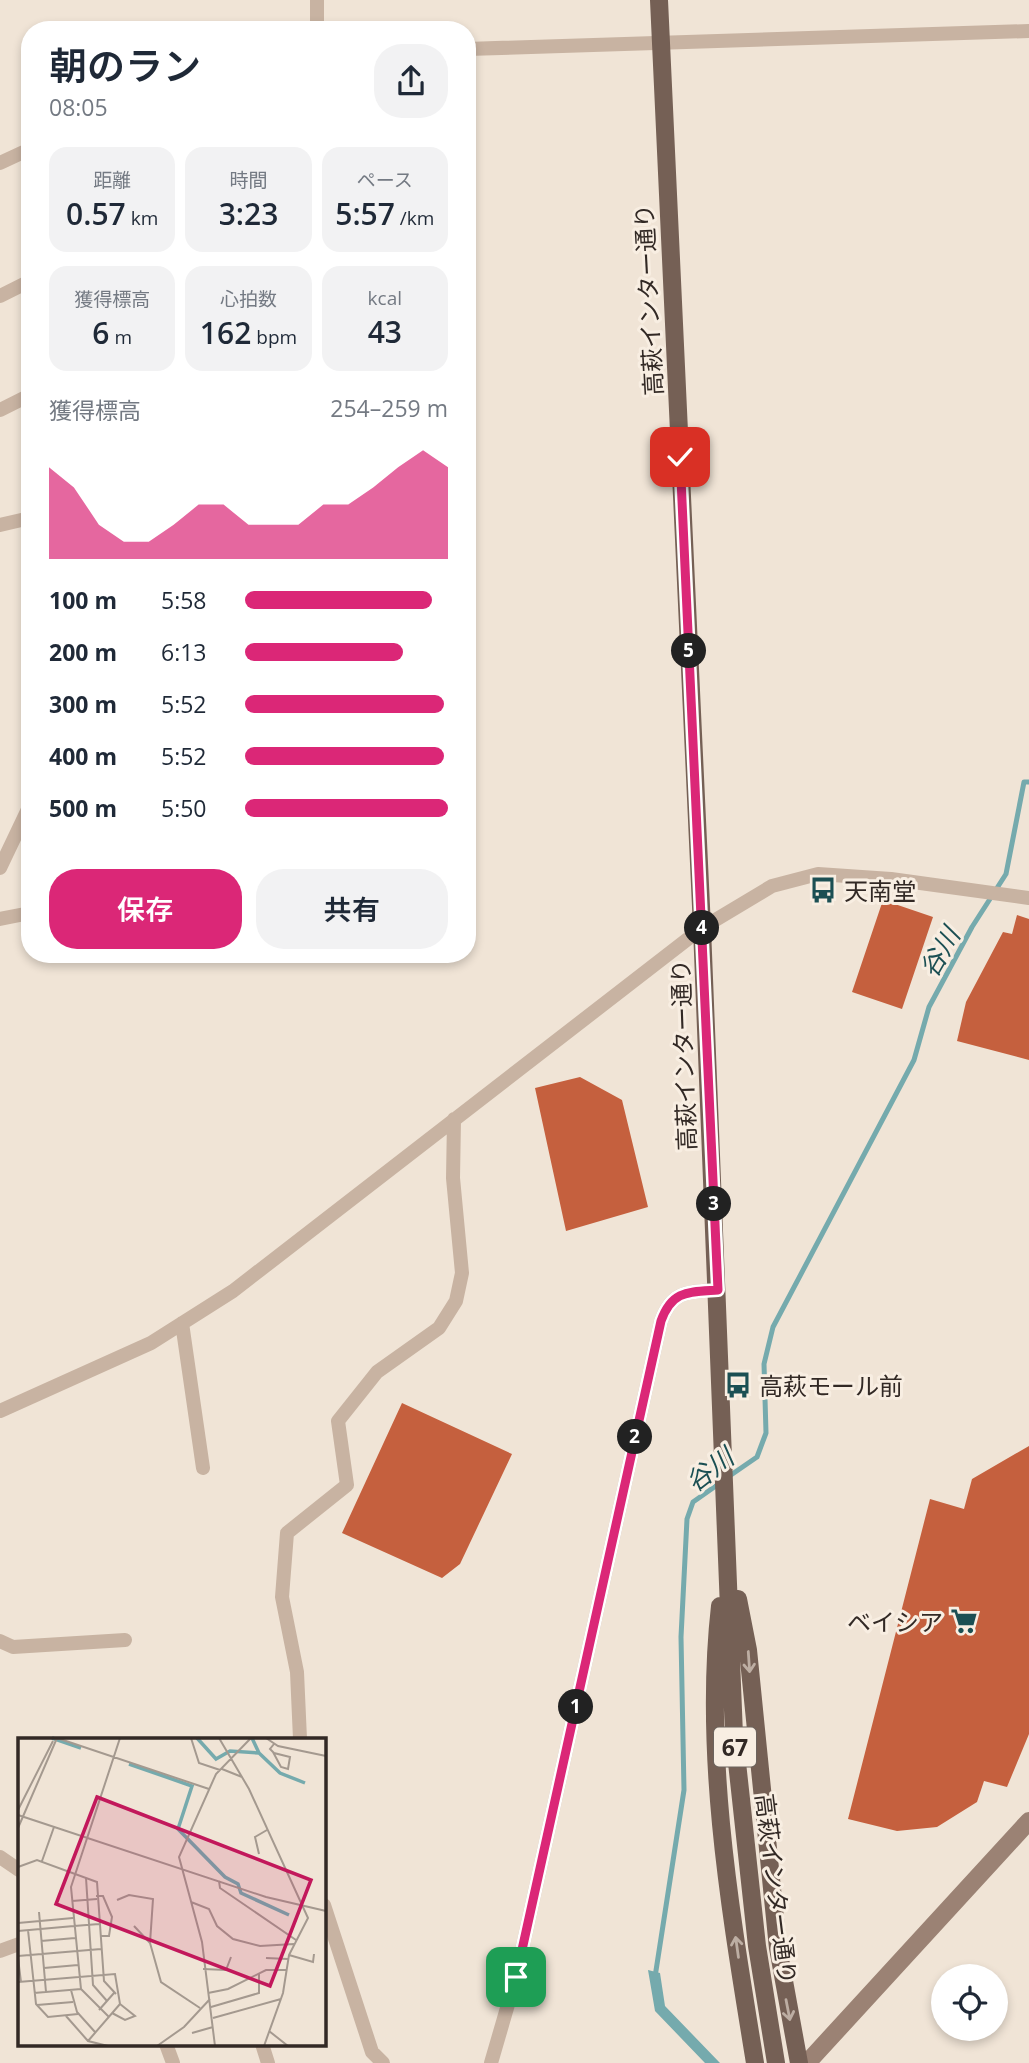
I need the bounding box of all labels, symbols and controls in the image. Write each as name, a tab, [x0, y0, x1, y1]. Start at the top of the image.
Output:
text: 朝のラン	[49, 39, 201, 91]
button: share	[374, 44, 448, 118]
text: 08:05	[49, 91, 108, 123]
text: 距離	[93, 167, 131, 193]
text: 時間	[229, 167, 268, 193]
text: ペース	[357, 167, 413, 193]
text: 0.57	[66, 193, 126, 234]
text: 3:23	[219, 193, 278, 234]
text: 5:57	[335, 193, 395, 234]
street label: 高萩インター通り	[626, 203, 670, 397]
text: km	[126, 205, 158, 231]
text: /km	[395, 205, 434, 231]
text: kcal	[368, 285, 402, 311]
text: 獲得標高	[74, 286, 150, 312]
text: 心拍数	[220, 286, 277, 312]
text: 43	[368, 311, 402, 352]
text: 6	[92, 312, 109, 353]
text: 162	[200, 312, 251, 353]
text: m	[109, 324, 132, 350]
text: bpm	[251, 324, 297, 350]
text: 254–259 m	[330, 392, 448, 424]
text: 獲得標高	[49, 394, 141, 426]
pin	[650, 427, 710, 487]
icon: check	[661, 438, 699, 476]
text: 100 m	[49, 584, 117, 616]
text: 5:58	[161, 584, 207, 616]
pin: 5	[672, 634, 706, 668]
text: 200 m	[49, 636, 117, 668]
text: 6:13	[161, 636, 207, 668]
text: 5	[683, 637, 694, 663]
text: 300 m	[49, 688, 117, 720]
text: 5:52	[161, 688, 207, 720]
text: 400 m	[49, 740, 117, 772]
text: 5:52	[161, 740, 207, 772]
text: 500 m	[49, 792, 117, 824]
text: 5:50	[161, 792, 207, 824]
button: 保存	[49, 869, 242, 949]
button: 共有	[256, 869, 448, 949]
place label: 天南堂	[844, 874, 916, 907]
bus stop icon: 天南堂	[808, 875, 838, 905]
pin: 4	[684, 911, 720, 946]
text: 4	[696, 914, 707, 940]
water label: 谷川	[910, 918, 969, 984]
street label: 高萩インター通り	[663, 958, 703, 1152]
pin: 3	[696, 1186, 732, 1222]
text: 3	[708, 1190, 719, 1216]
place label: 高萩モール前	[759, 1369, 903, 1402]
bus stop icon: 高萩モール前	[723, 1370, 753, 1400]
pin: 2	[618, 1420, 652, 1454]
text: 2	[629, 1423, 640, 1449]
water label: 谷川	[677, 1437, 743, 1499]
place label: ベイシア	[847, 1605, 943, 1638]
supermarket icon: ベイシア	[949, 1606, 979, 1636]
one-way arrow	[743, 1651, 756, 1673]
pin: 1	[558, 1690, 594, 1724]
text: 1	[570, 1693, 581, 1719]
road number: 67	[714, 1728, 756, 1766]
inset map	[18, 1738, 326, 2046]
street label: 高萩インター通り	[749, 1792, 805, 1986]
one-way arrow	[731, 1936, 744, 1959]
pin	[486, 1947, 546, 2007]
icon: arrive	[497, 1958, 535, 1996]
map controls	[931, 1964, 1008, 2041]
button: locate	[931, 1964, 1008, 2041]
one-way arrow	[782, 1998, 795, 2021]

